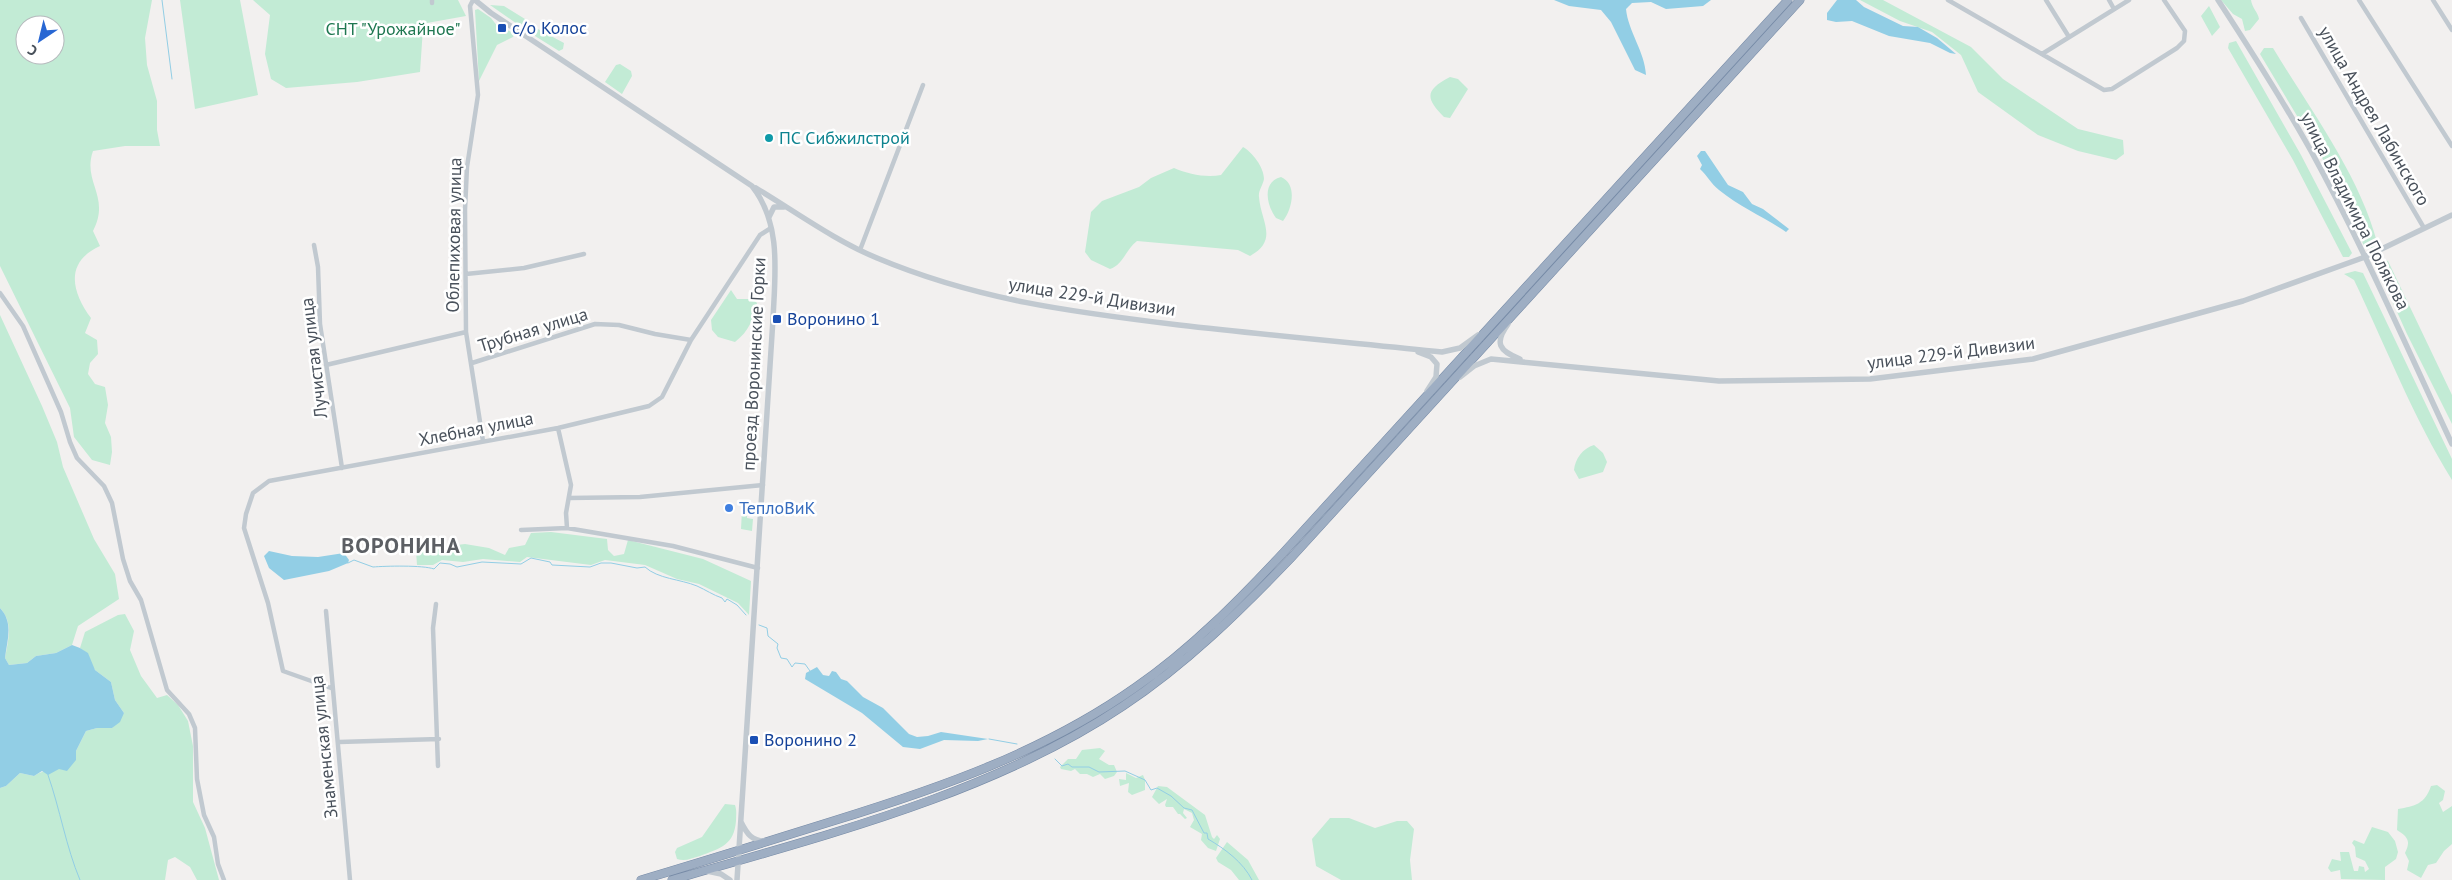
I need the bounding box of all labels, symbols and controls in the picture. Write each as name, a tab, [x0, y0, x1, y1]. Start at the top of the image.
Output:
north arrow	[15, 15, 65, 65]
place label: с/о Колос	[512, 16, 587, 39]
park label: СНТ "Урожайное"	[325, 17, 461, 40]
marker: с/о Колос	[496, 22, 508, 34]
street label: улица Андрея Лабинского	[2314, 22, 2435, 210]
text: С	[24, 41, 41, 60]
street label: улица Владимира Полякова	[2296, 108, 2415, 313]
place label: ПС Сибжилстрой	[779, 126, 910, 149]
marker: ПС Сибжилстрой	[763, 132, 775, 144]
street label: Облепиховая улица	[441, 157, 466, 313]
street label: проезд Воронинские Горки	[736, 257, 771, 471]
street label: улица 229-й Дивизии	[1007, 272, 1177, 321]
street label: Лучистая улица	[295, 296, 332, 421]
street label: Трубная улица	[475, 302, 590, 357]
place label: Воронино 1	[787, 307, 880, 330]
marker: Воронино 1	[771, 313, 783, 325]
street label: улица 229-й Дивизии	[1866, 331, 2036, 374]
street label: Хлебная улица	[417, 406, 535, 451]
place label: ТеплоВиК	[739, 496, 816, 519]
marker: ТеплоВиК	[723, 502, 735, 514]
district label: ВОРОНИНА	[341, 531, 461, 559]
street label: Знаменская улица	[305, 674, 342, 820]
place label: Воронино 2	[764, 728, 857, 751]
marker: Воронино 2	[748, 734, 760, 746]

